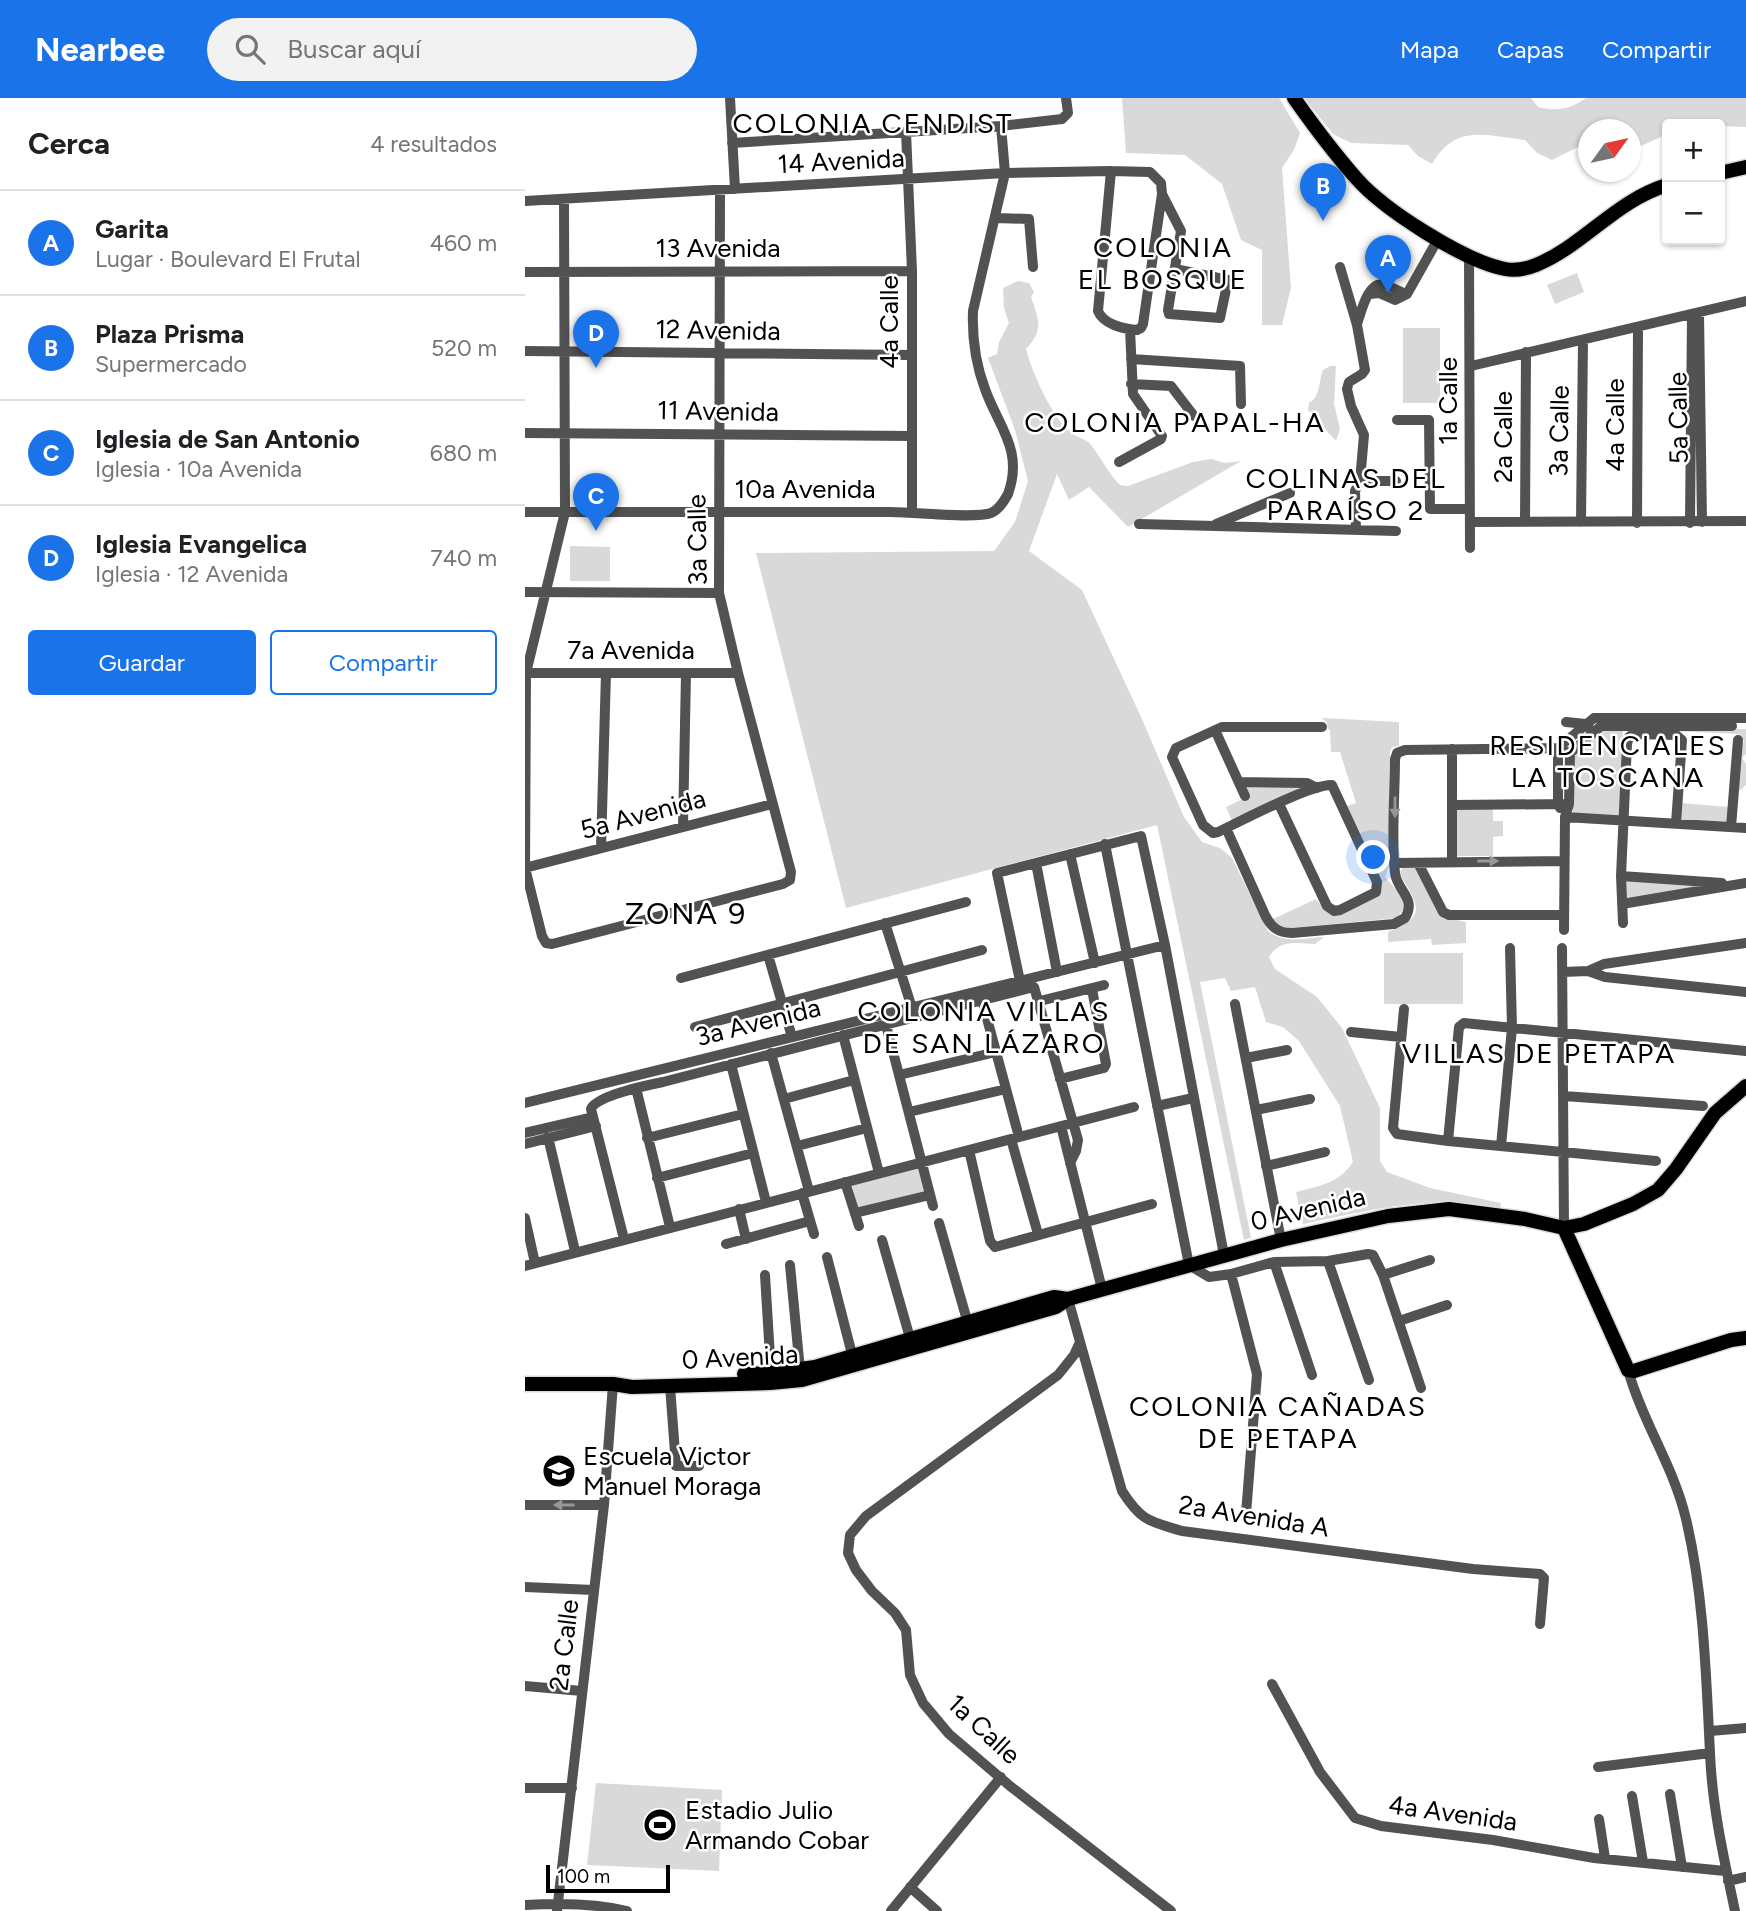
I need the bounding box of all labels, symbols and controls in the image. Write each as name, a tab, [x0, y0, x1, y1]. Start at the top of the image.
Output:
search box	[207, 18, 697, 81]
text: Nearbee	[35, 30, 165, 69]
icon: search	[231, 30, 269, 68]
text: Buscar aquí	[287, 33, 421, 65]
text: Mapa	[1400, 35, 1459, 64]
text: Capas	[1497, 35, 1564, 64]
text: Compartir	[1602, 35, 1711, 64]
district label: COLONIA CENDIST	[733, 106, 1013, 140]
north arrow	[1578, 119, 1641, 182]
map controls	[1662, 119, 1725, 245]
button: +	[1662, 119, 1725, 182]
text: Cerca	[28, 125, 110, 162]
text: 4 resultados	[370, 130, 497, 158]
street label: 14 Avenida	[777, 142, 905, 180]
pin: B	[1300, 163, 1346, 221]
button: −	[1662, 182, 1725, 245]
text: Garita	[95, 213, 169, 245]
text: A	[43, 229, 59, 257]
text: 460 m	[430, 229, 497, 257]
district label: COLONIA EL BOSQUE	[1078, 230, 1248, 296]
street label: 13 Avenida	[655, 232, 781, 264]
pin: A	[1365, 235, 1411, 293]
text: Lugar · Boulevard El Frutal	[95, 245, 361, 273]
street label: 4a Calle	[873, 275, 905, 369]
pin: D	[573, 310, 619, 368]
street label: 12 Avenida	[655, 313, 781, 347]
text: Plaza Prisma	[95, 318, 244, 350]
text: B	[44, 334, 58, 362]
text: 520 m	[431, 334, 497, 362]
text: Supermercado	[95, 350, 247, 378]
street label: 1a Calle	[1432, 357, 1464, 445]
street label: 5a Calle	[1661, 372, 1695, 464]
street label: 4a Calle	[1599, 378, 1631, 472]
street label: 3a Calle	[1542, 385, 1576, 477]
street label: 2a Calle	[1487, 391, 1519, 483]
street label: 11 Avenida	[657, 394, 779, 428]
district label: COLONIA PAPAL-HA	[1024, 405, 1326, 439]
text: Iglesia de San Antonio	[95, 423, 360, 455]
text: C	[43, 439, 59, 467]
text: 680 m	[430, 439, 497, 467]
text: Iglesia · 10a Avenida	[95, 455, 302, 483]
district label: COLINAS DEL PARAÍSO 2	[1245, 461, 1447, 527]
pin: C	[573, 473, 619, 531]
street label: 10a Avenida	[735, 473, 875, 505]
street label: 3a Calle	[680, 494, 714, 586]
text: Iglesia Evangelica	[95, 528, 307, 560]
text: D	[43, 544, 59, 572]
text: 740 m	[430, 544, 497, 572]
text: Iglesia · 12 Avenida	[95, 560, 288, 588]
button: Guardar	[28, 630, 256, 695]
button: Compartir	[270, 630, 497, 695]
street label: 7a Avenida	[567, 634, 695, 666]
district label: RESIDENCIALES LA TOSCANA	[1489, 728, 1727, 794]
street label: 5a Avenida	[577, 782, 709, 846]
one-way arrow	[1389, 797, 1401, 819]
your location	[1356, 840, 1390, 874]
one-way arrow	[1477, 855, 1499, 867]
district label: ZONA 9	[625, 895, 747, 932]
street label: 3a Avenida	[692, 991, 824, 1053]
district label: COLONIA VILLAS DE SAN LÁZARO	[857, 994, 1111, 1060]
district label: VILLAS DE PETAPA	[1402, 1036, 1676, 1070]
street label: 0 Avenida	[1247, 1180, 1369, 1238]
street label: 0 Avenida	[681, 1338, 799, 1376]
district label: COLONIA CAÑADAS DE PETAPA	[1129, 1389, 1427, 1455]
place label: Escuela Victor Manuel Moraga	[583, 1440, 761, 1502]
school or university icon: Escuela Victor Manuel Moraga	[540, 1452, 578, 1490]
street label: 2a Avenida A	[1176, 1488, 1332, 1544]
one-way arrow	[553, 1499, 575, 1511]
street label: 2a Calle	[543, 1597, 585, 1693]
street label: 1a Calle	[941, 1687, 1027, 1771]
street label: 4a Avenida	[1387, 1788, 1519, 1838]
place label: Estadio Julio Armando Cobar	[685, 1794, 869, 1856]
sports icon: Estadio Julio Armando Cobar	[641, 1806, 679, 1844]
scale bar	[546, 1862, 670, 1894]
text: 100 m	[557, 1865, 610, 1888]

